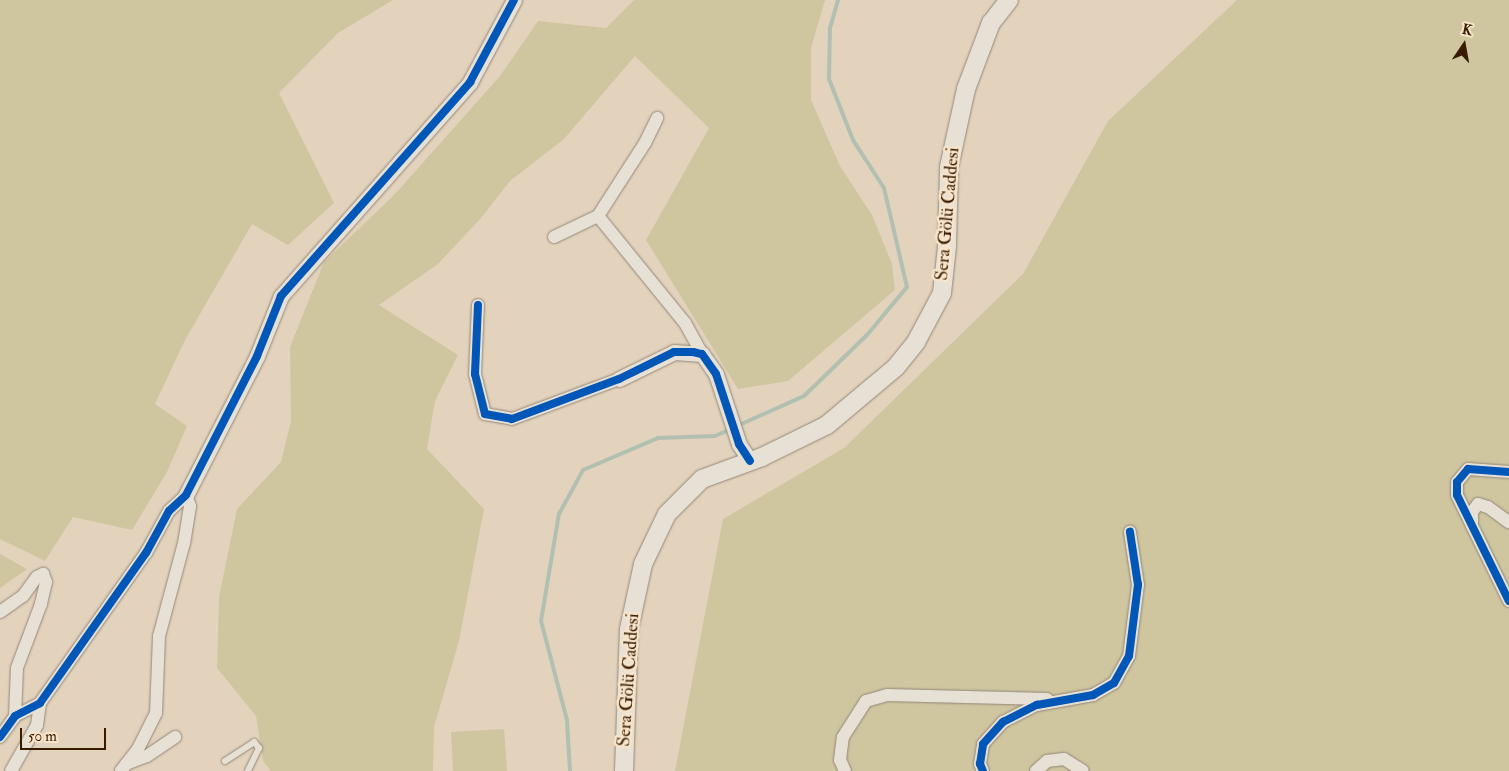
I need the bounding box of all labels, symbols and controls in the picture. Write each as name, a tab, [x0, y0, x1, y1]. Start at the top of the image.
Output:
north arrow	[1439, 20, 1489, 70]
text: K	[1461, 21, 1474, 39]
street label: Sera Gölü Caddesi	[931, 147, 965, 281]
street label: Sera Gölü Caddesi	[614, 613, 644, 747]
scale bar	[22, 718, 109, 750]
text: 50 m	[28, 727, 57, 746]

